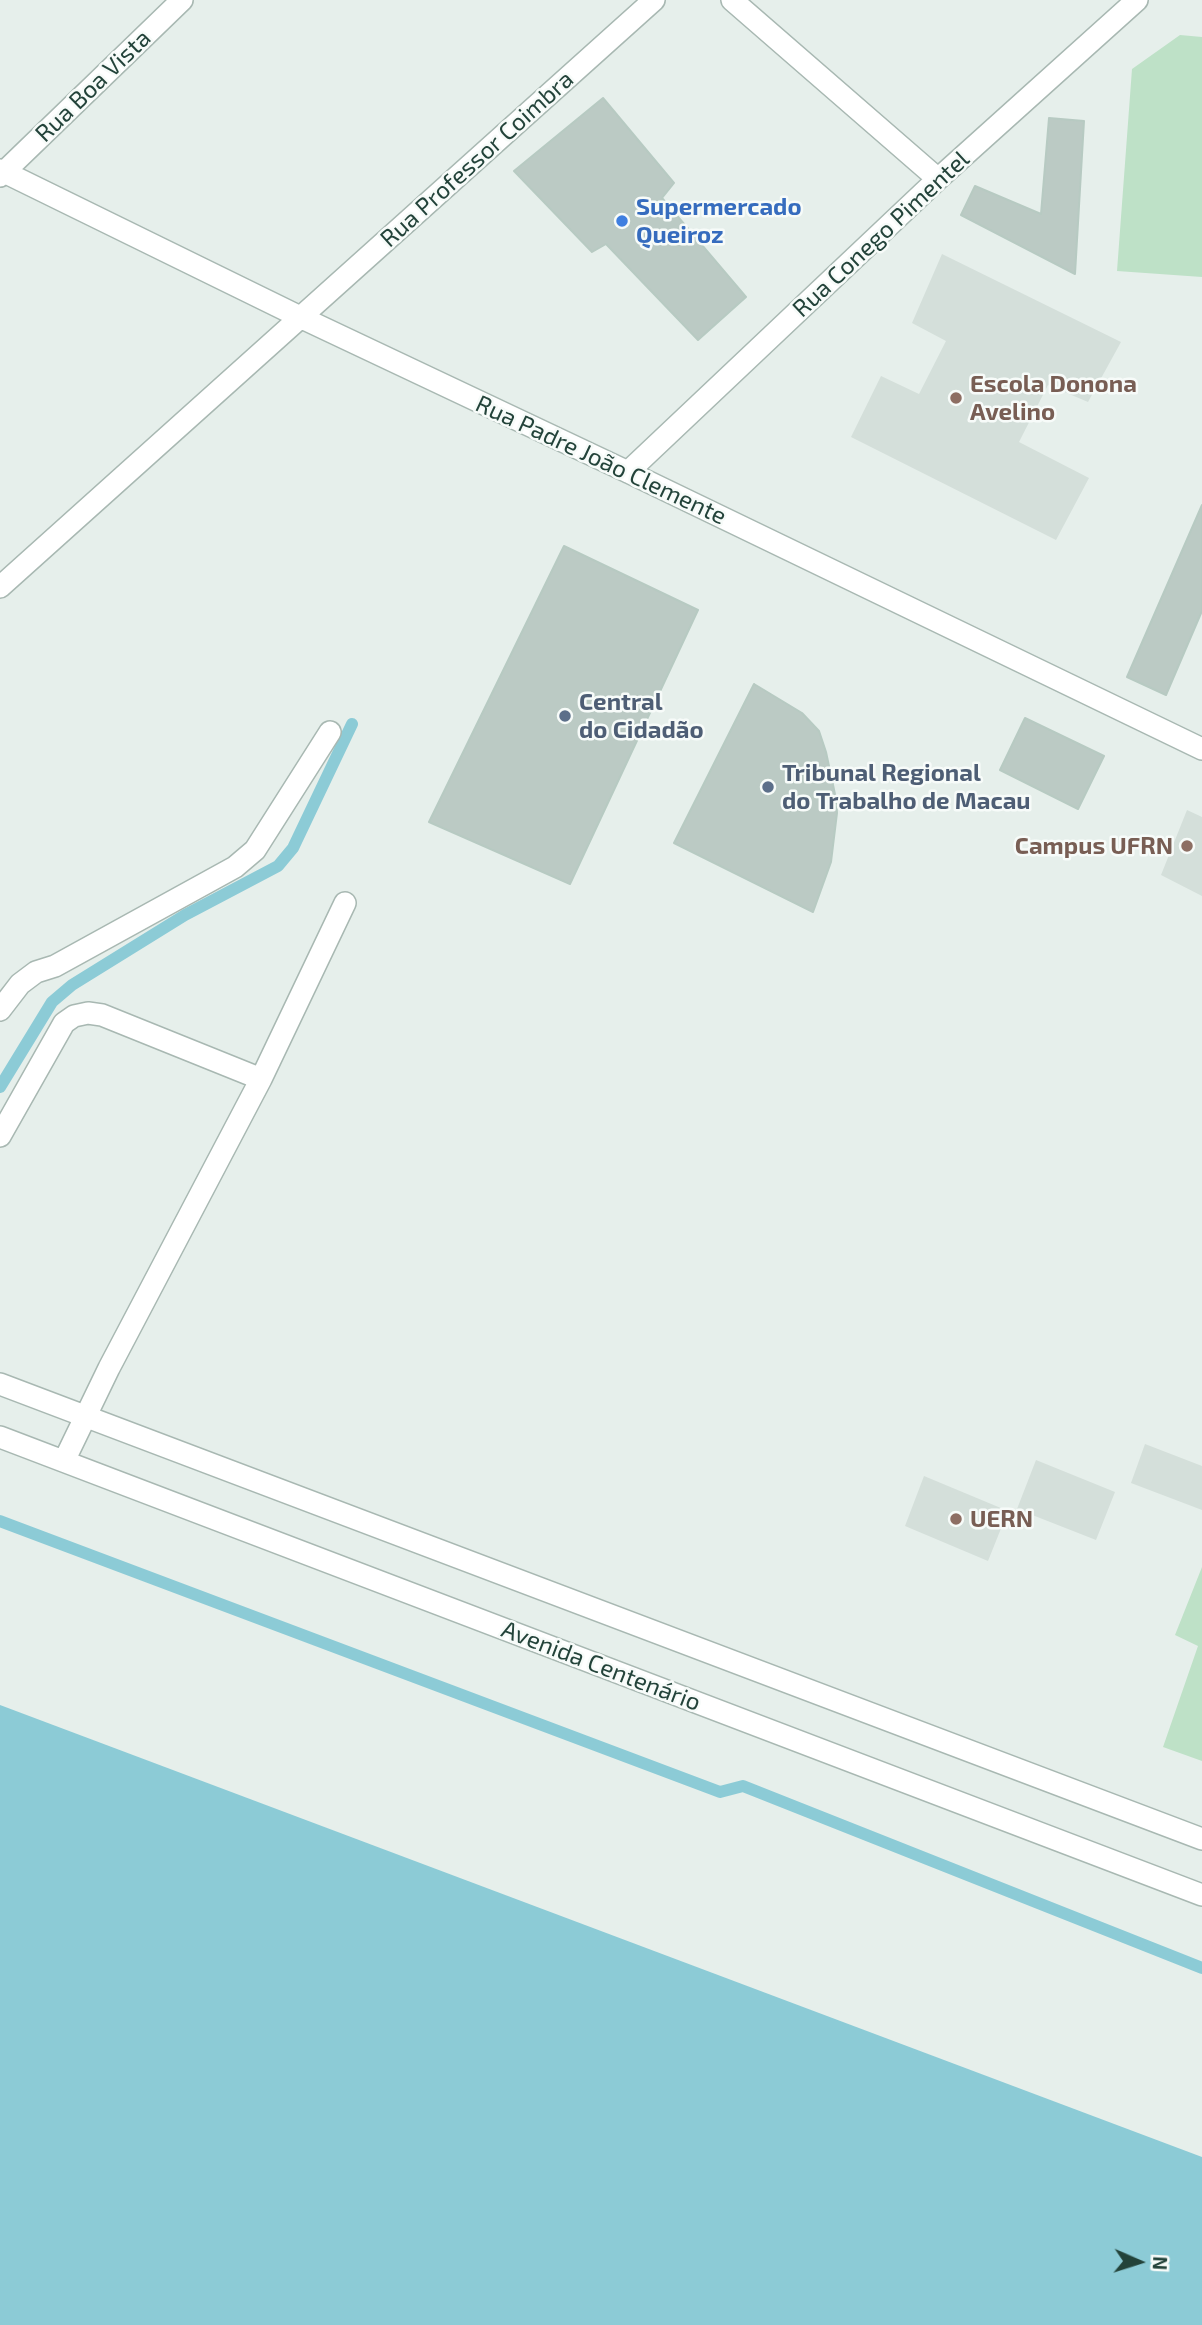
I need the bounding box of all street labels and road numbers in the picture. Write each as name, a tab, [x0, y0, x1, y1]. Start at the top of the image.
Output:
street label: Rua Boa Vista	[29, 24, 157, 148]
street label: Rua Professor Coimbra	[375, 65, 579, 253]
street label: Rua Conego Pimentel	[787, 145, 975, 323]
street label: Rua Padre João Clemente	[471, 389, 731, 531]
street label: Avenida Centenário	[497, 1615, 705, 1717]

